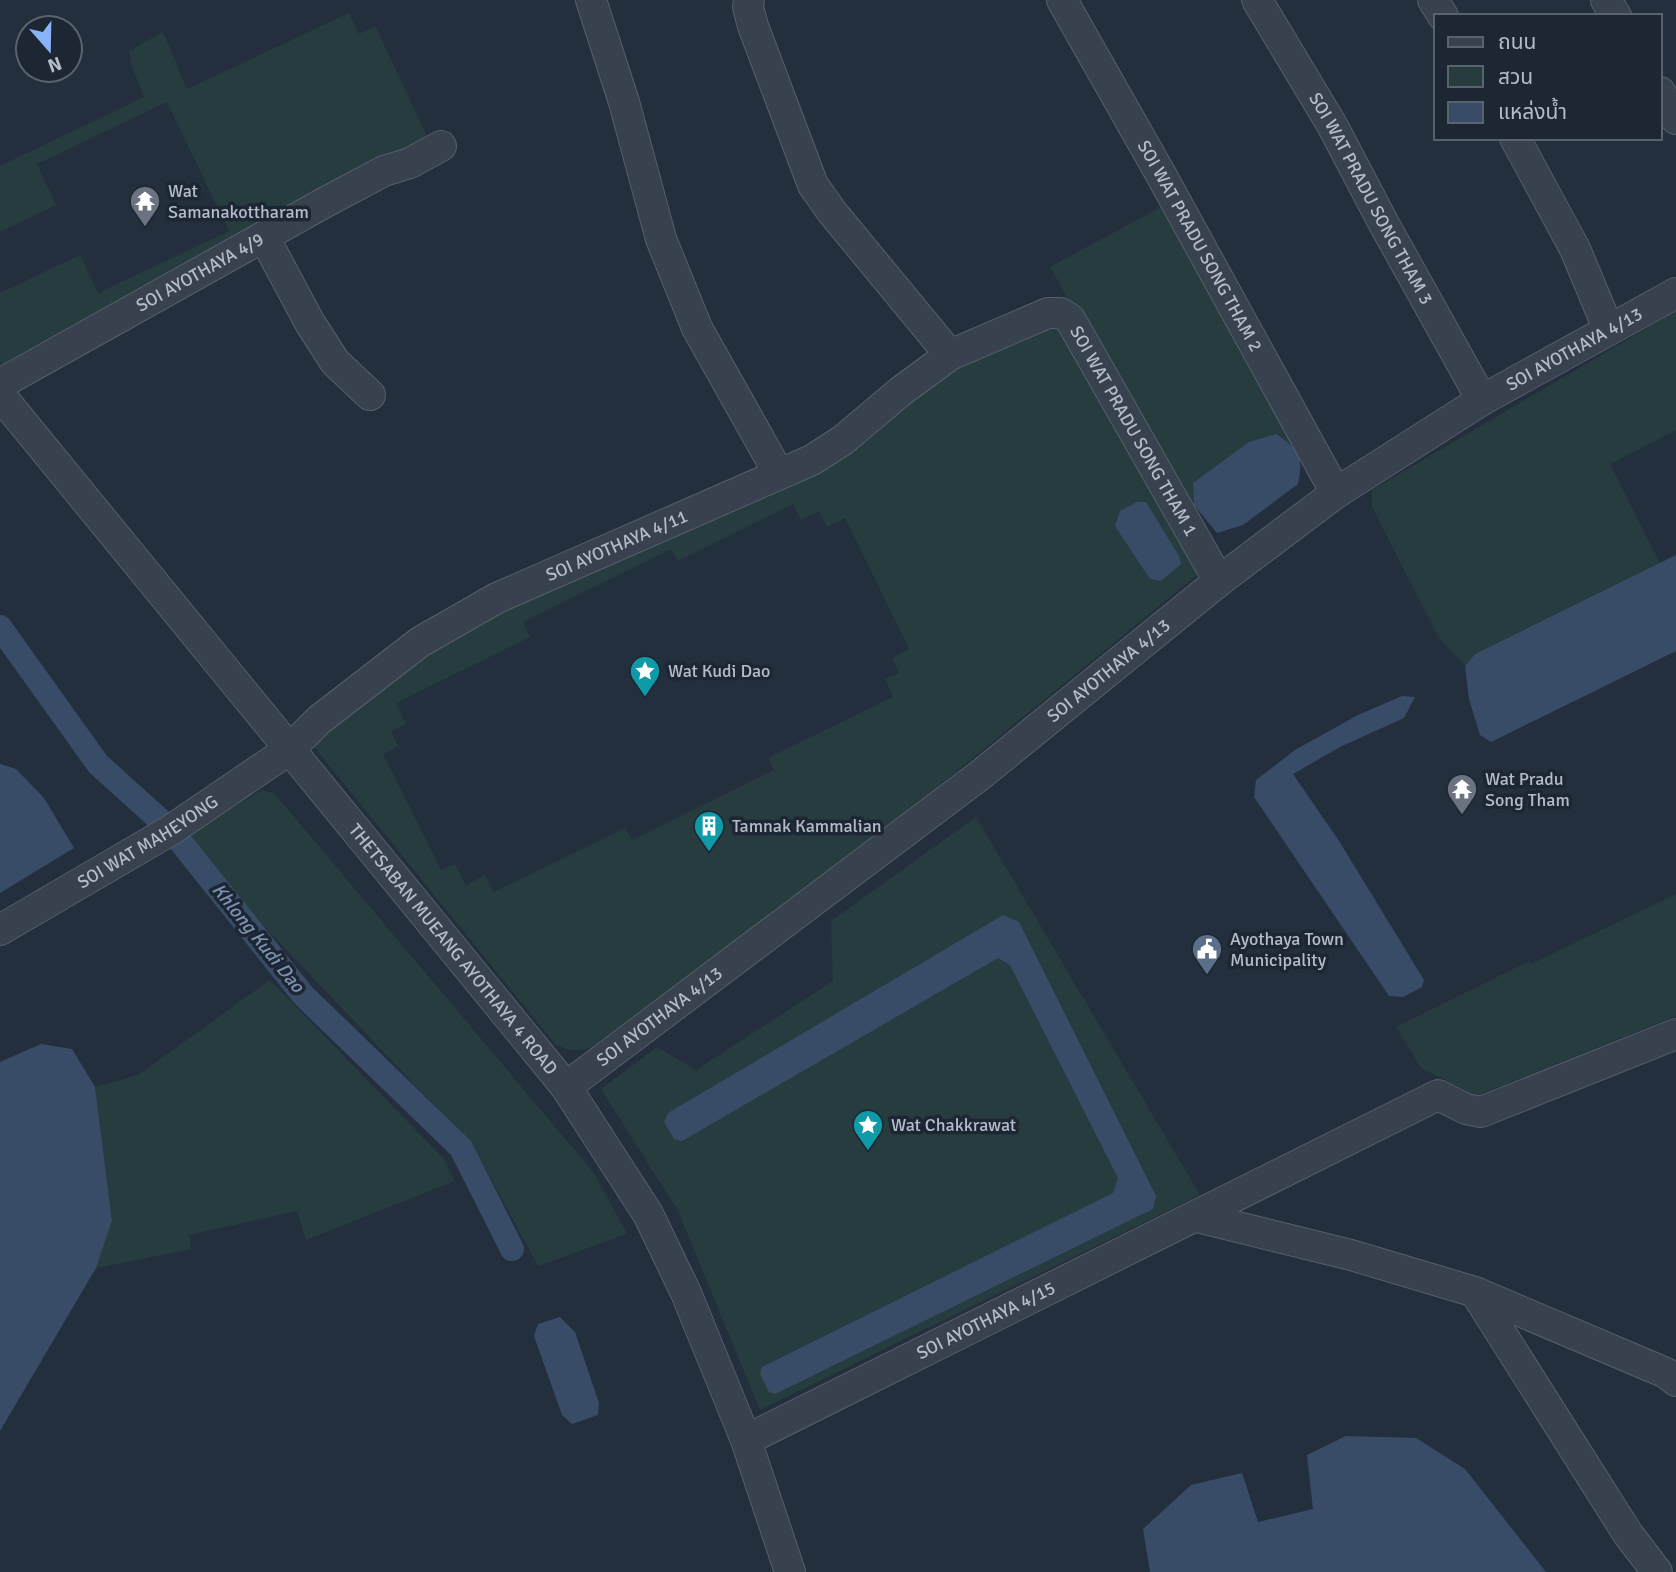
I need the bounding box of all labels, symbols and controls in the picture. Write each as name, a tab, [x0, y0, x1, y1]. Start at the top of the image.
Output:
north arrow	[14, 14, 84, 84]
legend	[1434, 14, 1662, 140]
text: ถนน	[1498, 29, 1536, 55]
text: N	[44, 50, 65, 78]
text: สวน	[1498, 64, 1533, 90]
street label: SOI WAT PRADU SONG THAM 3	[1304, 89, 1438, 308]
text: แหล่งน้ำ	[1498, 97, 1567, 125]
street label: SOI WAT PRADU SONG THAM 2	[1133, 136, 1267, 356]
place label: Wat Samanakottharam	[168, 180, 309, 223]
temple icon: Wat Samanakottharam	[128, 184, 162, 228]
street label: SOI AYOTHAYA 4/9	[132, 228, 267, 317]
street label: SOI AYOTHAYA 4/13	[1502, 303, 1646, 396]
street label: SOI WAT PRADU SONG THAM 1	[1065, 322, 1202, 540]
street label: SOI AYOTHAYA 4/11	[543, 505, 691, 586]
street label: SOI AYOTHAYA 4/13	[1043, 614, 1175, 727]
place icon: Wat Kudi Dao	[628, 654, 662, 698]
place label: Wat Kudi Dao	[668, 660, 770, 682]
place label: Wat Pradu Song Tham	[1485, 768, 1570, 811]
temple icon: Wat Pradu Song Tham	[1445, 772, 1479, 816]
street label: SOI WAT MAHEYONG	[73, 790, 222, 893]
building icon: Tamnak Kammalian	[692, 809, 726, 853]
place label: Tamnak Kammalian	[732, 815, 882, 837]
street label: THETSABAN MUEANG AYOTHAYA 4 ROAD	[344, 819, 562, 1079]
water label: Khlong Kudi Dao	[207, 878, 310, 998]
place label: Ayothaya Town Municipality	[1230, 928, 1344, 971]
public building icon: Ayothaya Town Municipality	[1190, 932, 1224, 976]
street label: SOI AYOTHAYA 4/13	[592, 962, 727, 1071]
place icon: Wat Chakkrawat	[851, 1108, 885, 1152]
place label: Wat Chakkrawat	[891, 1114, 1016, 1136]
street label: SOI AYOTHAYA 4/15	[913, 1277, 1059, 1364]

